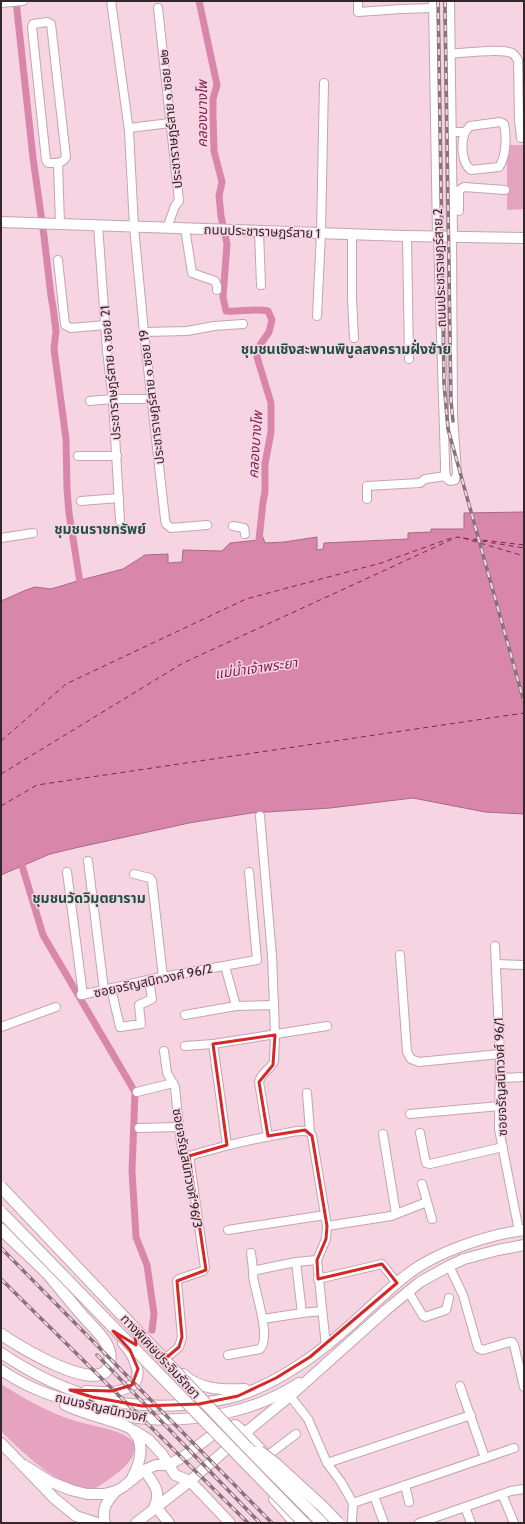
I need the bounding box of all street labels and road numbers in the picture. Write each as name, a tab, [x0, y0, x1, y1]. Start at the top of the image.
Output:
street label: ประชาราษฎร์สาย ๑ ซอย ๒๒	[155, 49, 185, 189]
street label: ถนนประชาราษฎร์สาย 2	[429, 208, 449, 328]
street label: ถนนประชาราษฎร์สาย 1	[203, 221, 321, 241]
street label: ประชาราษฎร์สาย ๑ ซอย 21	[96, 305, 124, 441]
street label: ประชาราษฎร์สาย ๑ ซอย 19	[135, 329, 167, 465]
street label: ซอยจรัญสนิทวงศ์ 96/2	[92, 960, 214, 1000]
street label: ซอยจรัญสนิทวงศ์ 96/1	[490, 1018, 510, 1136]
street label: ซอยจรัญสนิทวงศ์ 96/3	[170, 1107, 206, 1229]
street label: ทางพิเศษประจิมรัถยา	[118, 1310, 204, 1402]
street label: ถนนจรัญสนิทวงศ์	[54, 1389, 148, 1425]

